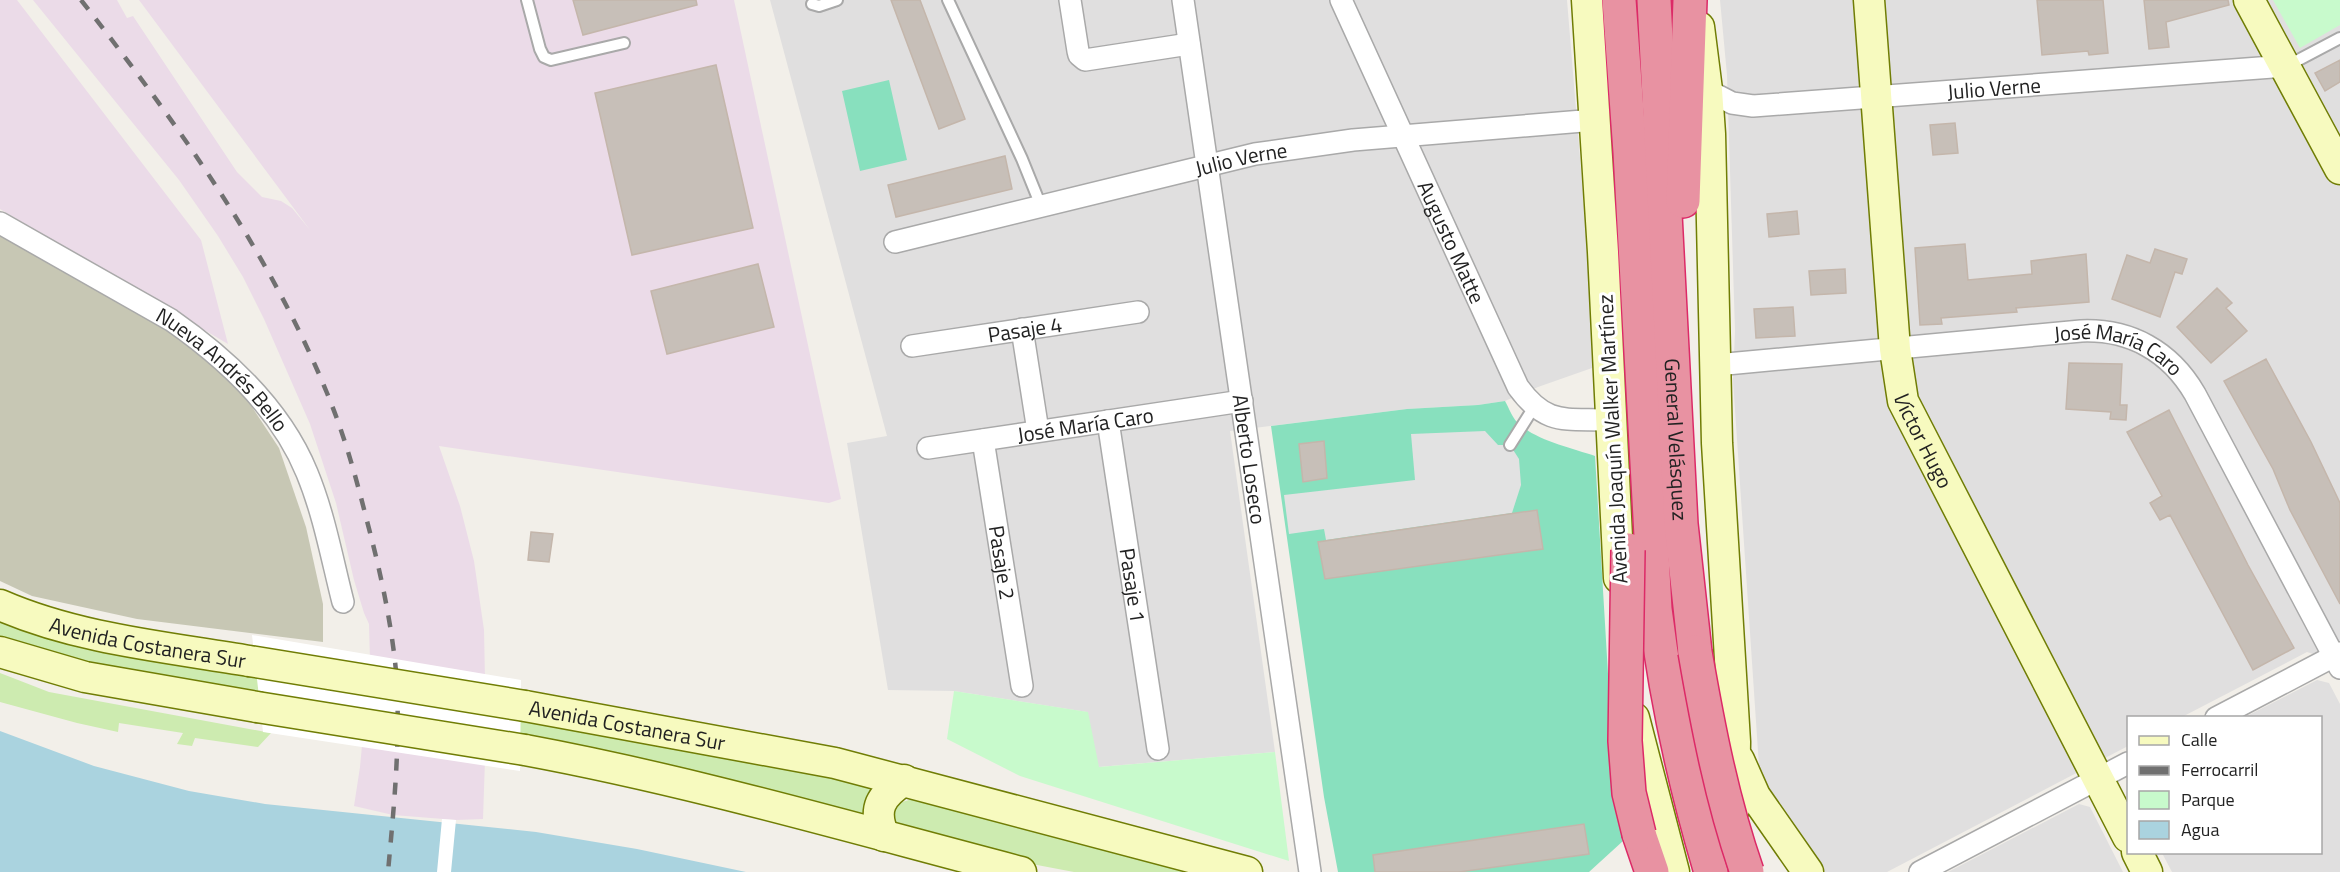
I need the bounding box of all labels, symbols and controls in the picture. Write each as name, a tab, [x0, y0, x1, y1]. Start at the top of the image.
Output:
street label: Julio Verne	[1946, 68, 2042, 107]
street label: Julio Verne	[1191, 134, 1289, 184]
street label: Augusto Matte	[1410, 175, 1494, 309]
street label: Avenida Joaquín Walker Martínez	[1588, 293, 1636, 585]
street label: Nueva Andrés Bello	[150, 299, 297, 438]
street label: Pasaje 4	[985, 308, 1064, 350]
street label: José María Caro	[2052, 315, 2191, 383]
street label: General Velásquez	[1656, 357, 1697, 521]
street label: Víctor Hugo	[1886, 391, 1961, 494]
street label: Alberto Loseco	[1225, 392, 1275, 526]
street label: José María Caro	[1015, 398, 1156, 450]
street label: Pasaje 2	[981, 523, 1024, 602]
street label: Pasaje 1	[1112, 546, 1154, 624]
street label: Avenida Costanera Sur	[46, 608, 248, 676]
street label: Avenida Costanera Sur	[527, 691, 728, 759]
legend	[2127, 716, 2322, 854]
text: Calle	[2181, 726, 2217, 753]
text: Ferrocarril	[2181, 756, 2258, 783]
text: Parque	[2181, 786, 2235, 813]
text: Agua	[2181, 816, 2219, 843]

